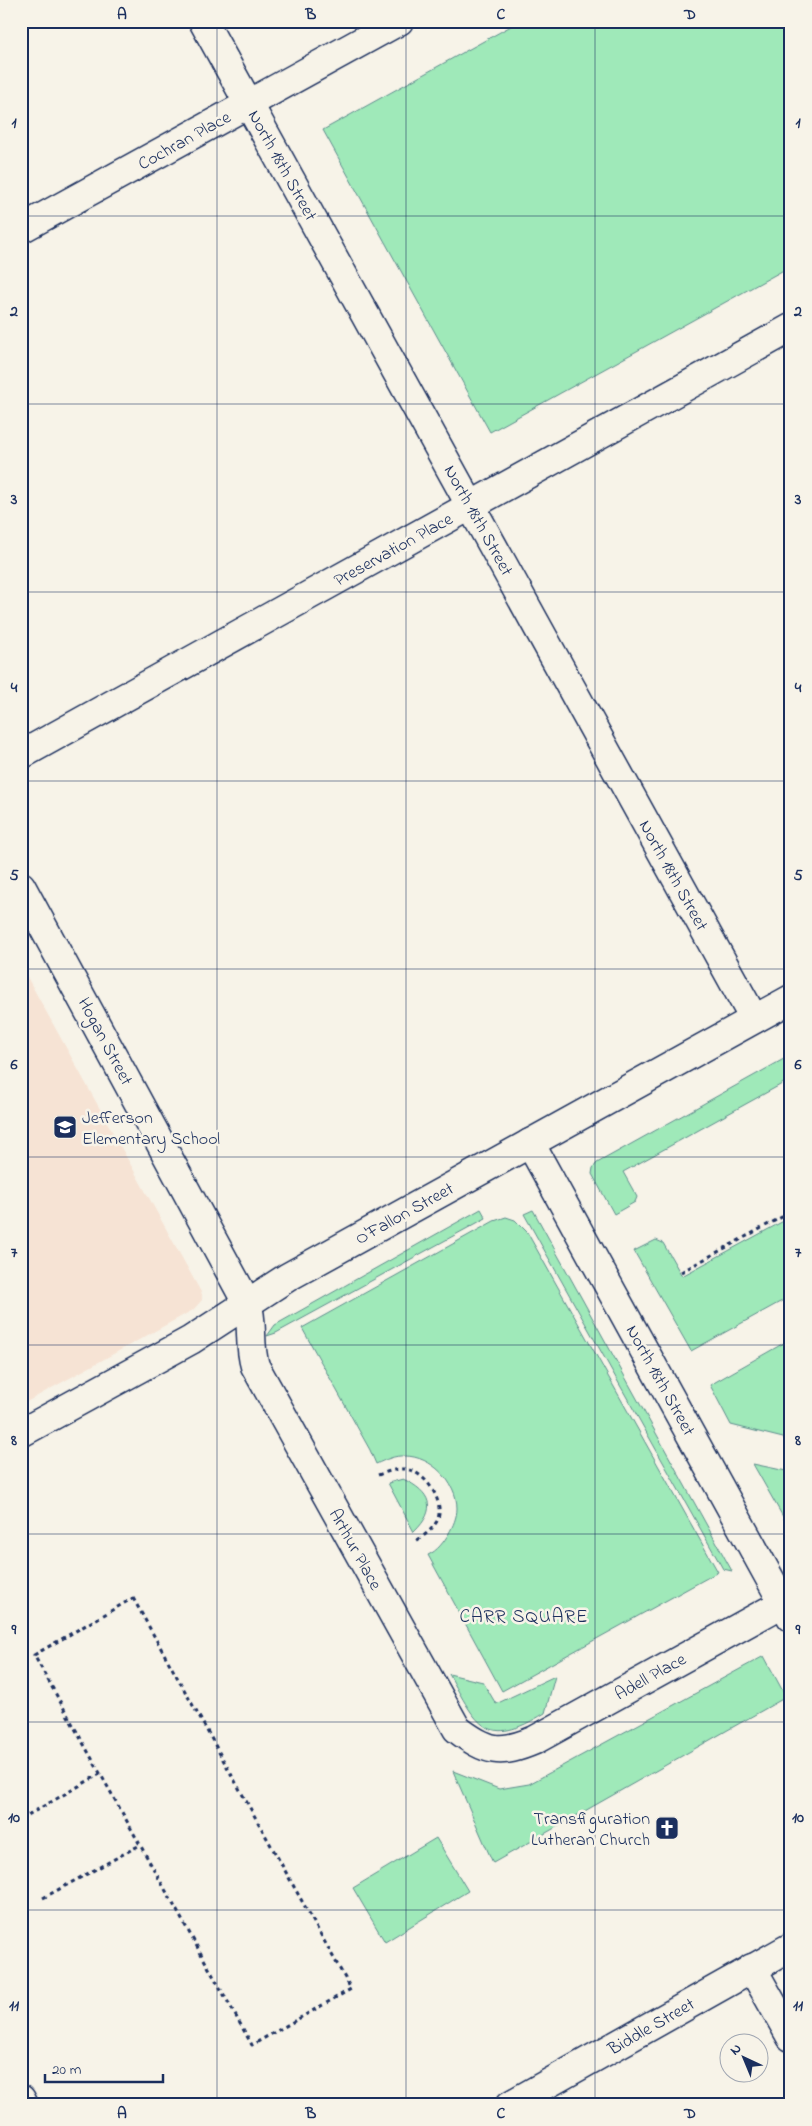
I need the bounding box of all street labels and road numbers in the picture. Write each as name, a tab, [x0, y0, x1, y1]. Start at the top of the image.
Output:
street label: Cochran Place	[134, 105, 237, 178]
street label: North 18th Street	[240, 106, 322, 226]
street label: North 18th Street	[436, 461, 518, 581]
street label: Preservation Place	[330, 507, 459, 594]
street label: North 18th Street	[631, 816, 713, 936]
street label: Hogan Street	[69, 993, 138, 1091]
street label: O'Fallon Street	[351, 1177, 459, 1253]
street label: North 18th Street	[618, 1321, 700, 1441]
street label: Arthur Place	[321, 1504, 388, 1596]
street label: Adell Place	[611, 1647, 692, 1708]
street label: Biddle Street	[603, 1992, 700, 2064]

